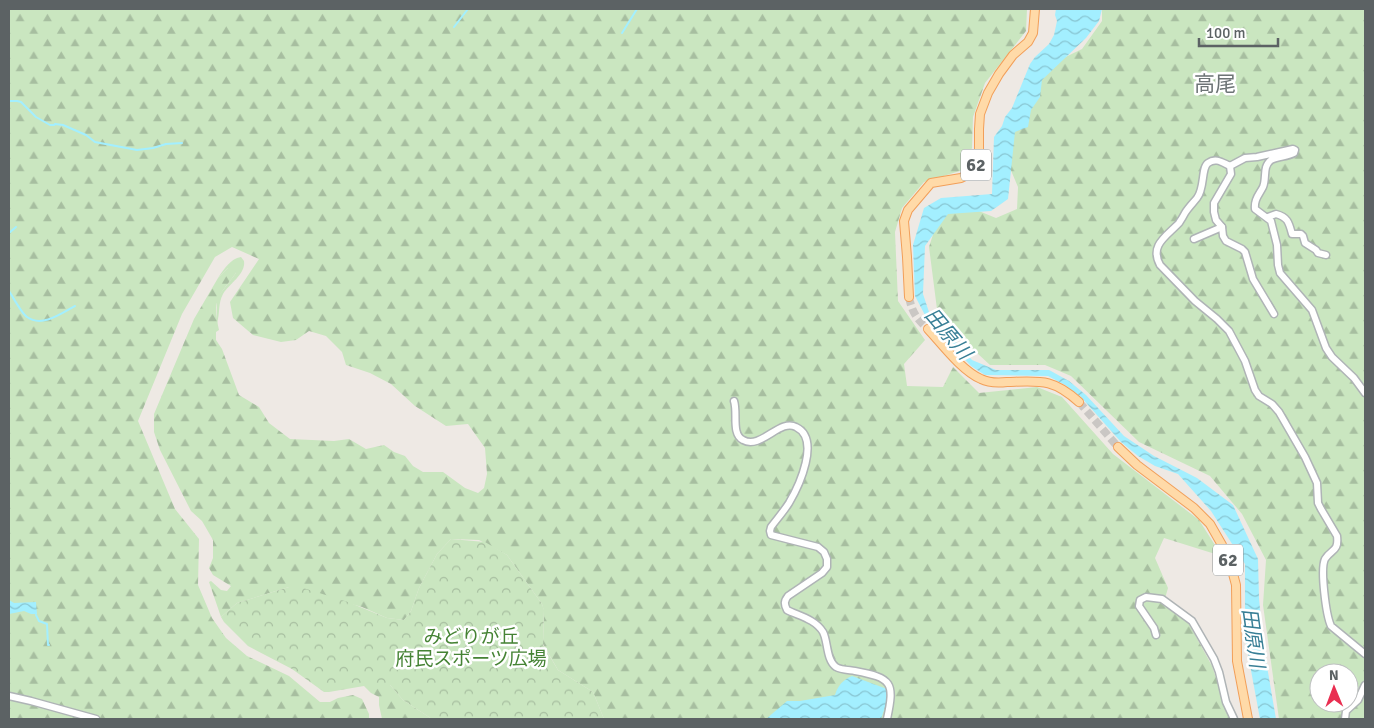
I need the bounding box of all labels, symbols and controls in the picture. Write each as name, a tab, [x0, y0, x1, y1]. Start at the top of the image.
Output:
scale bar	[1199, 15, 1278, 47]
text: 100 m	[1206, 24, 1246, 42]
district label: 高尾	[1194, 71, 1236, 97]
road number: 62	[961, 150, 991, 180]
water label: 田原川	[919, 303, 978, 367]
road number: 62	[1213, 544, 1243, 576]
water label: 田原川	[1236, 607, 1270, 671]
park label: みどりが丘 府民スポーツ広場	[395, 625, 547, 671]
north arrow	[1309, 663, 1359, 713]
text: N	[1329, 667, 1339, 684]

